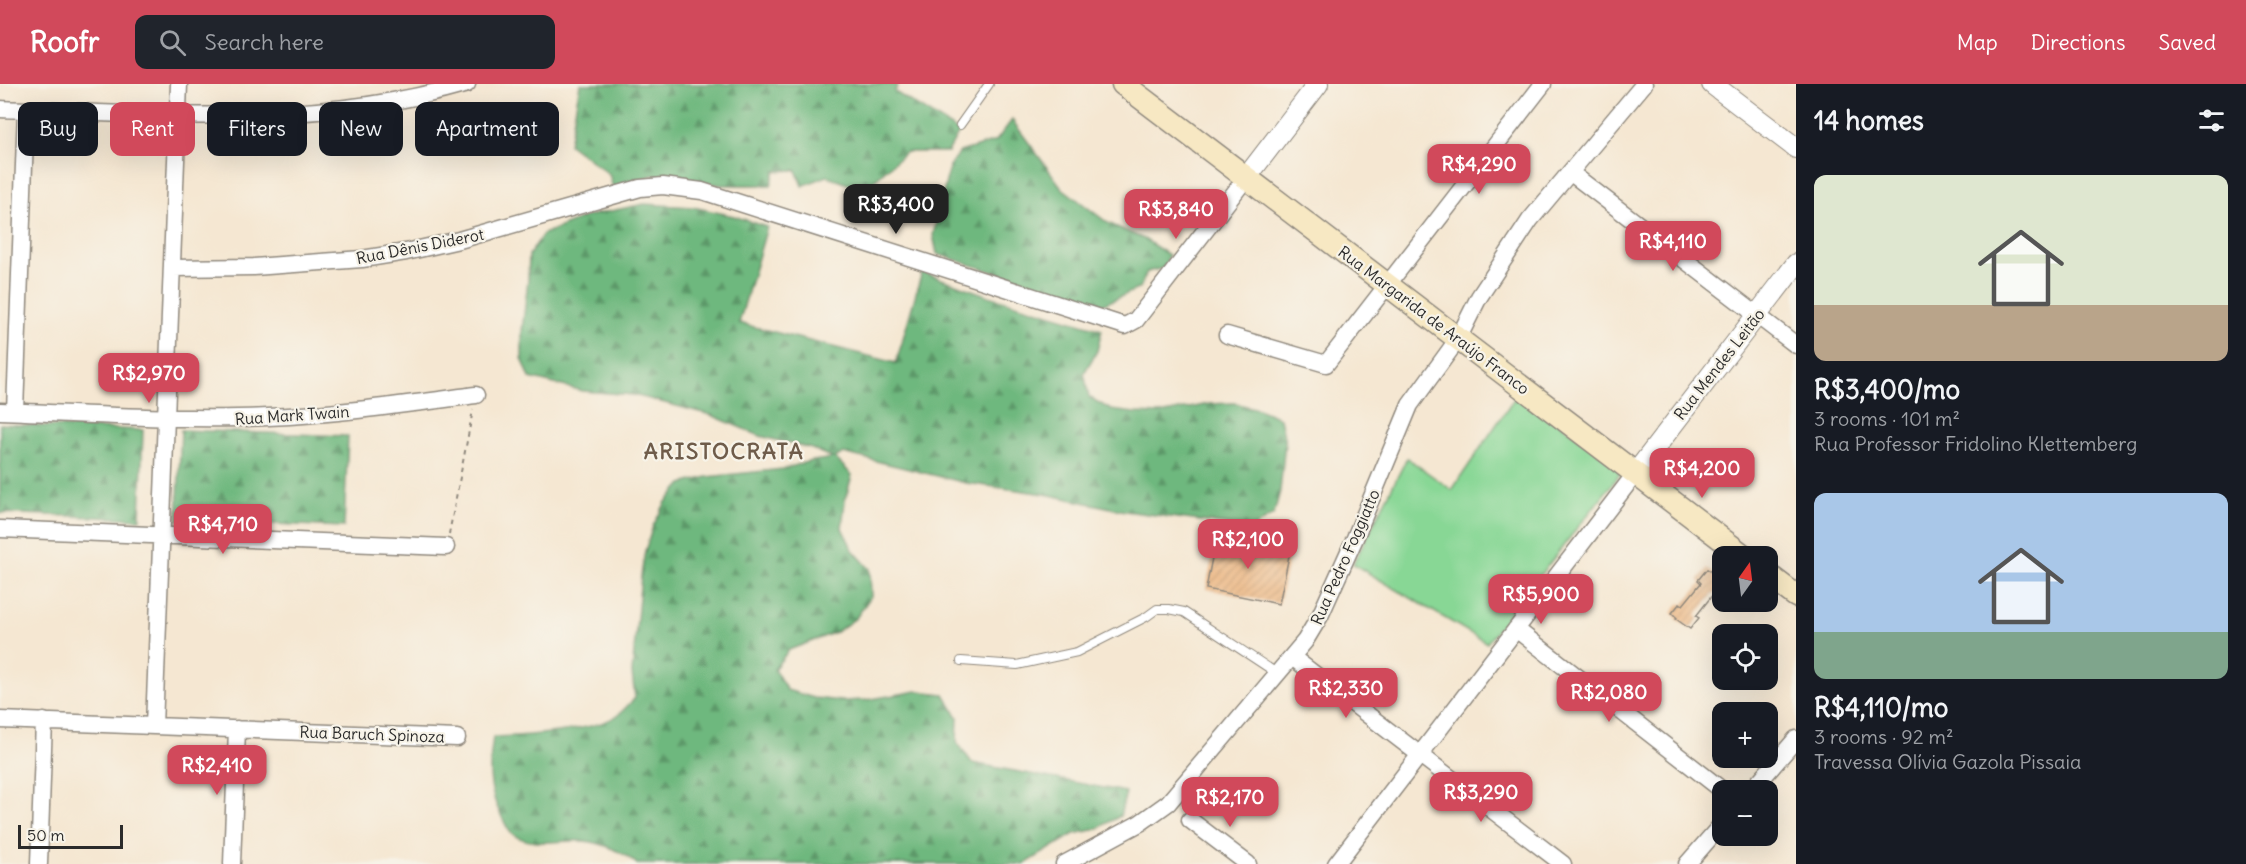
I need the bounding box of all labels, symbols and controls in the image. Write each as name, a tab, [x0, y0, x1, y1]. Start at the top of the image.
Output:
search box	[135, 15, 555, 69]
text: Roofr	[30, 24, 99, 60]
icon: search	[156, 26, 189, 59]
text: Search here	[204, 28, 324, 56]
text: Map	[1957, 29, 1998, 56]
text: Directions	[2031, 29, 2125, 56]
text: Saved	[2158, 29, 2216, 56]
chip: Buy	[18, 102, 98, 156]
chip: Rent	[110, 102, 195, 156]
chip: Filters	[207, 102, 307, 156]
chip: New	[319, 102, 403, 156]
chip: Apartment	[415, 102, 559, 156]
text: 14 homes	[1814, 104, 1924, 137]
icon: filters	[2195, 104, 2228, 137]
pin: R$4,290	[1424, 144, 1534, 195]
text: R$4,290	[1441, 151, 1517, 176]
pin: R$3,400	[841, 184, 951, 235]
pin: R$3,840	[1121, 189, 1231, 240]
text: R$3,400	[858, 191, 934, 216]
text: R$3,840	[1138, 196, 1214, 221]
icon: home	[1967, 214, 2075, 322]
pin: R$4,110	[1618, 221, 1728, 272]
street label: Rua Dênis Diderot	[354, 224, 486, 268]
text: R$4,110	[1639, 228, 1707, 253]
street label: Rua Margarida de Araújo Franco	[1334, 241, 1534, 399]
street label: Rua Mendes Leitão	[1669, 304, 1769, 424]
pin: R$2,970	[94, 353, 204, 404]
text: R$2,970	[112, 360, 186, 385]
text: R$3,400/mo	[1814, 373, 1960, 406]
street label: Rua Mark Twain	[234, 401, 350, 429]
text: 3 rooms · 101 m²	[1814, 406, 1960, 431]
text: Rua Professor Fridolino Klettemberg	[1814, 431, 2137, 456]
district label: ARISTOCRATA	[644, 437, 804, 465]
pin: R$4,200	[1647, 448, 1757, 499]
text: R$4,200	[1664, 455, 1740, 480]
street label: Rua Pedro Foggiatto	[1306, 486, 1384, 628]
pin: R$4,710	[168, 504, 278, 555]
text: R$4,710	[188, 511, 258, 536]
pin: R$2,100	[1193, 519, 1303, 570]
text: R$2,100	[1212, 526, 1284, 551]
icon: home	[1967, 532, 2075, 640]
north arrow	[1712, 546, 1778, 612]
map controls	[1712, 546, 1778, 846]
pin: R$5,900	[1486, 574, 1596, 625]
text: R$5,900	[1502, 581, 1580, 606]
button: locate	[1712, 624, 1778, 690]
pin: R$2,330	[1291, 668, 1401, 719]
pin: R$2,080	[1554, 672, 1664, 723]
text: R$2,330	[1309, 675, 1383, 700]
text: R$2,080	[1571, 679, 1647, 704]
text: R$4,110/mo	[1814, 691, 1948, 724]
button: +	[1712, 702, 1778, 768]
street label: Rua Baruch Spinoza	[299, 721, 445, 747]
text: 3 rooms · 92 m²	[1814, 724, 1953, 749]
pin: R$2,410	[162, 745, 272, 796]
text: Travessa Olívia Gazola Pissaia	[1814, 749, 2081, 774]
text: R$2,410	[181, 752, 253, 777]
pin: R$3,290	[1426, 772, 1536, 823]
pin: R$2,170	[1175, 777, 1285, 828]
text: R$3,290	[1444, 779, 1518, 804]
button: −	[1712, 780, 1778, 846]
text: R$2,170	[1195, 784, 1265, 809]
scale bar	[18, 822, 123, 850]
text: 50 m	[27, 825, 65, 845]

